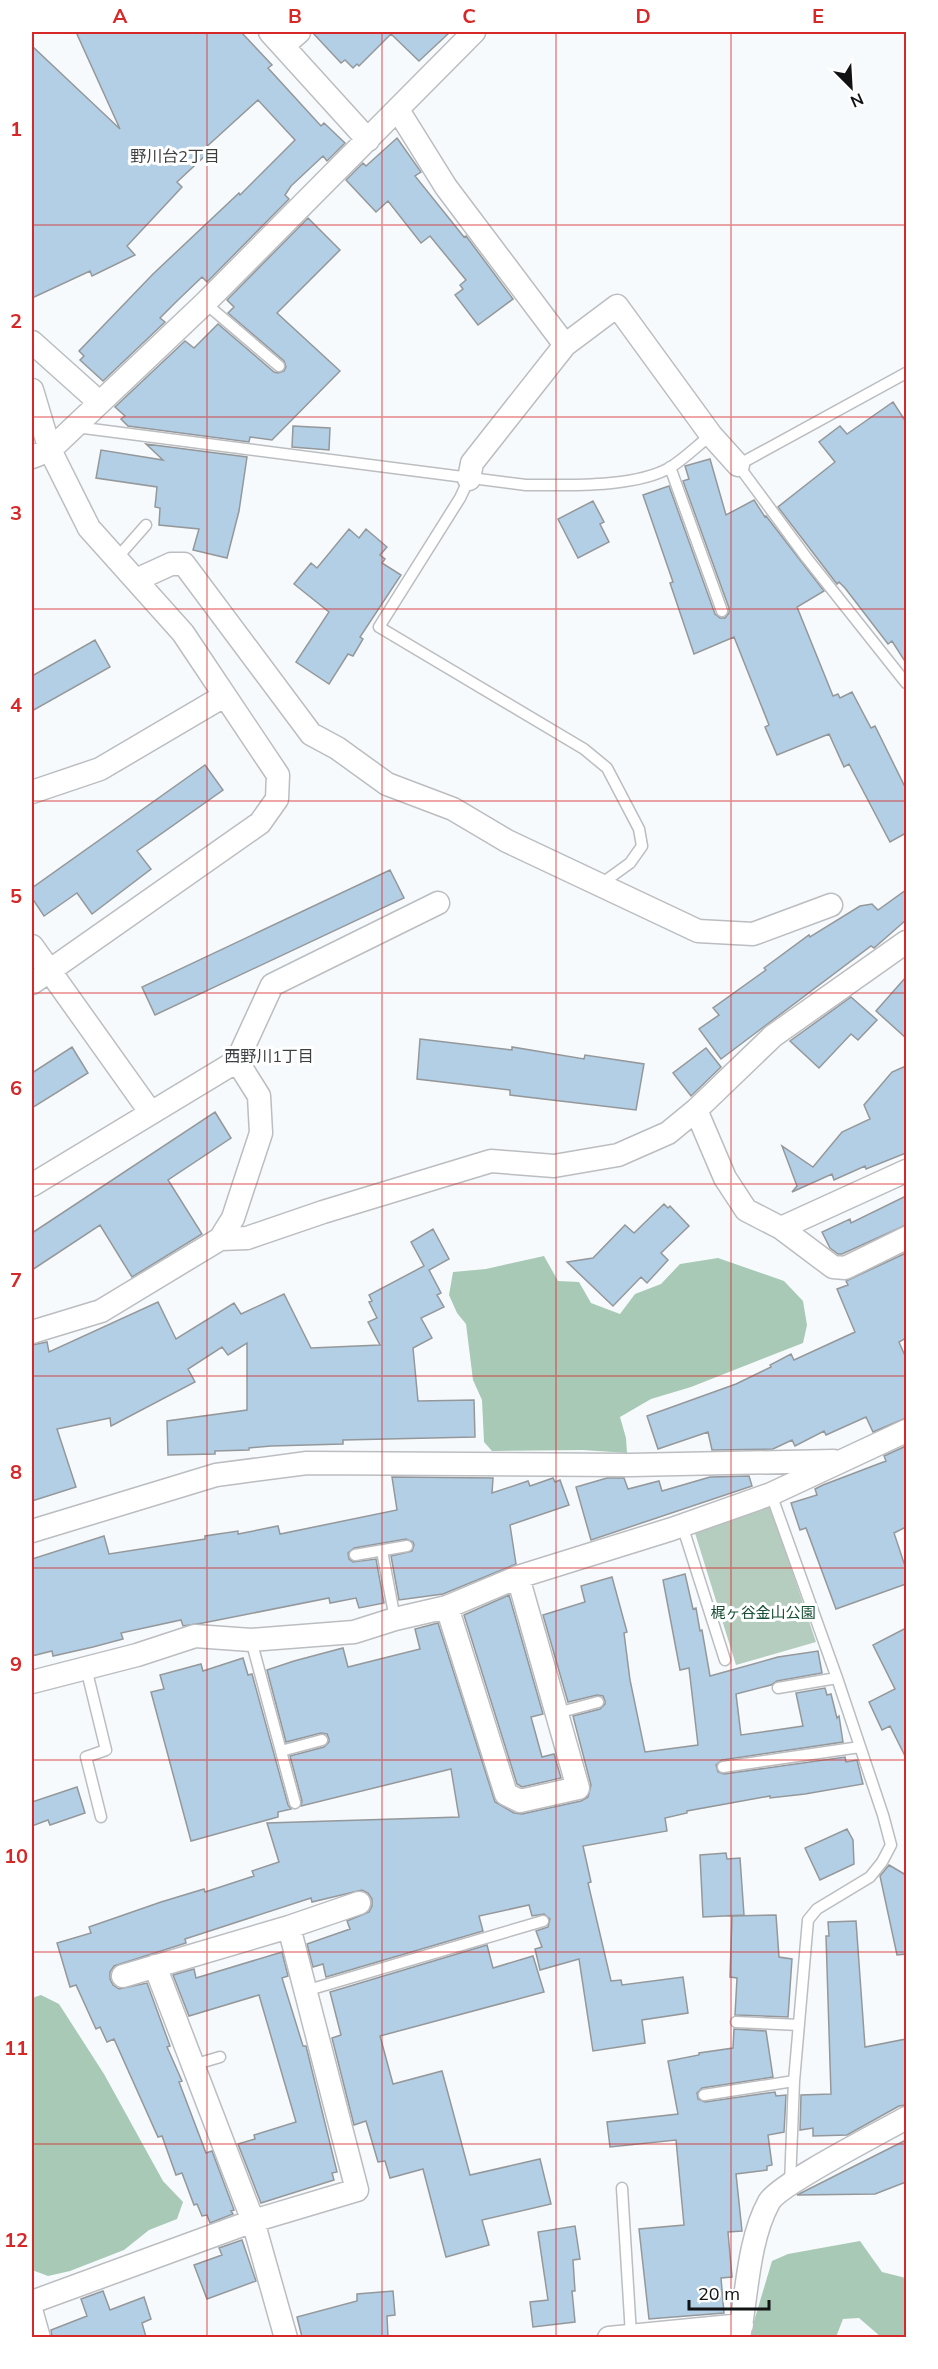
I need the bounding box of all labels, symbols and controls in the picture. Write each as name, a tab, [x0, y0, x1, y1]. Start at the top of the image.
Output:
text: A	[113, 3, 128, 28]
text: B	[288, 3, 302, 28]
text: C	[462, 3, 476, 28]
text: D	[635, 3, 651, 28]
text: E	[812, 3, 824, 28]
north arrow	[821, 57, 881, 117]
text: N	[848, 89, 867, 112]
text: 1	[10, 116, 22, 141]
district label: 野川台2丁目	[130, 146, 220, 166]
text: 2	[10, 308, 22, 333]
text: 3	[10, 500, 22, 525]
text: 4	[10, 692, 22, 717]
text: 5	[10, 883, 22, 908]
district label: 西野川1丁目	[224, 1046, 314, 1066]
text: 6	[10, 1075, 22, 1100]
text: 7	[10, 1267, 22, 1292]
text: 8	[10, 1459, 22, 1484]
park label: 梶ヶ谷金山公園	[710, 1603, 816, 1622]
text: 9	[10, 1651, 22, 1676]
text: 10	[4, 1843, 28, 1868]
text: 11	[4, 2035, 28, 2060]
text: 12	[4, 2227, 28, 2252]
scale bar	[689, 2273, 768, 2311]
text: 20 m	[698, 2282, 740, 2305]

